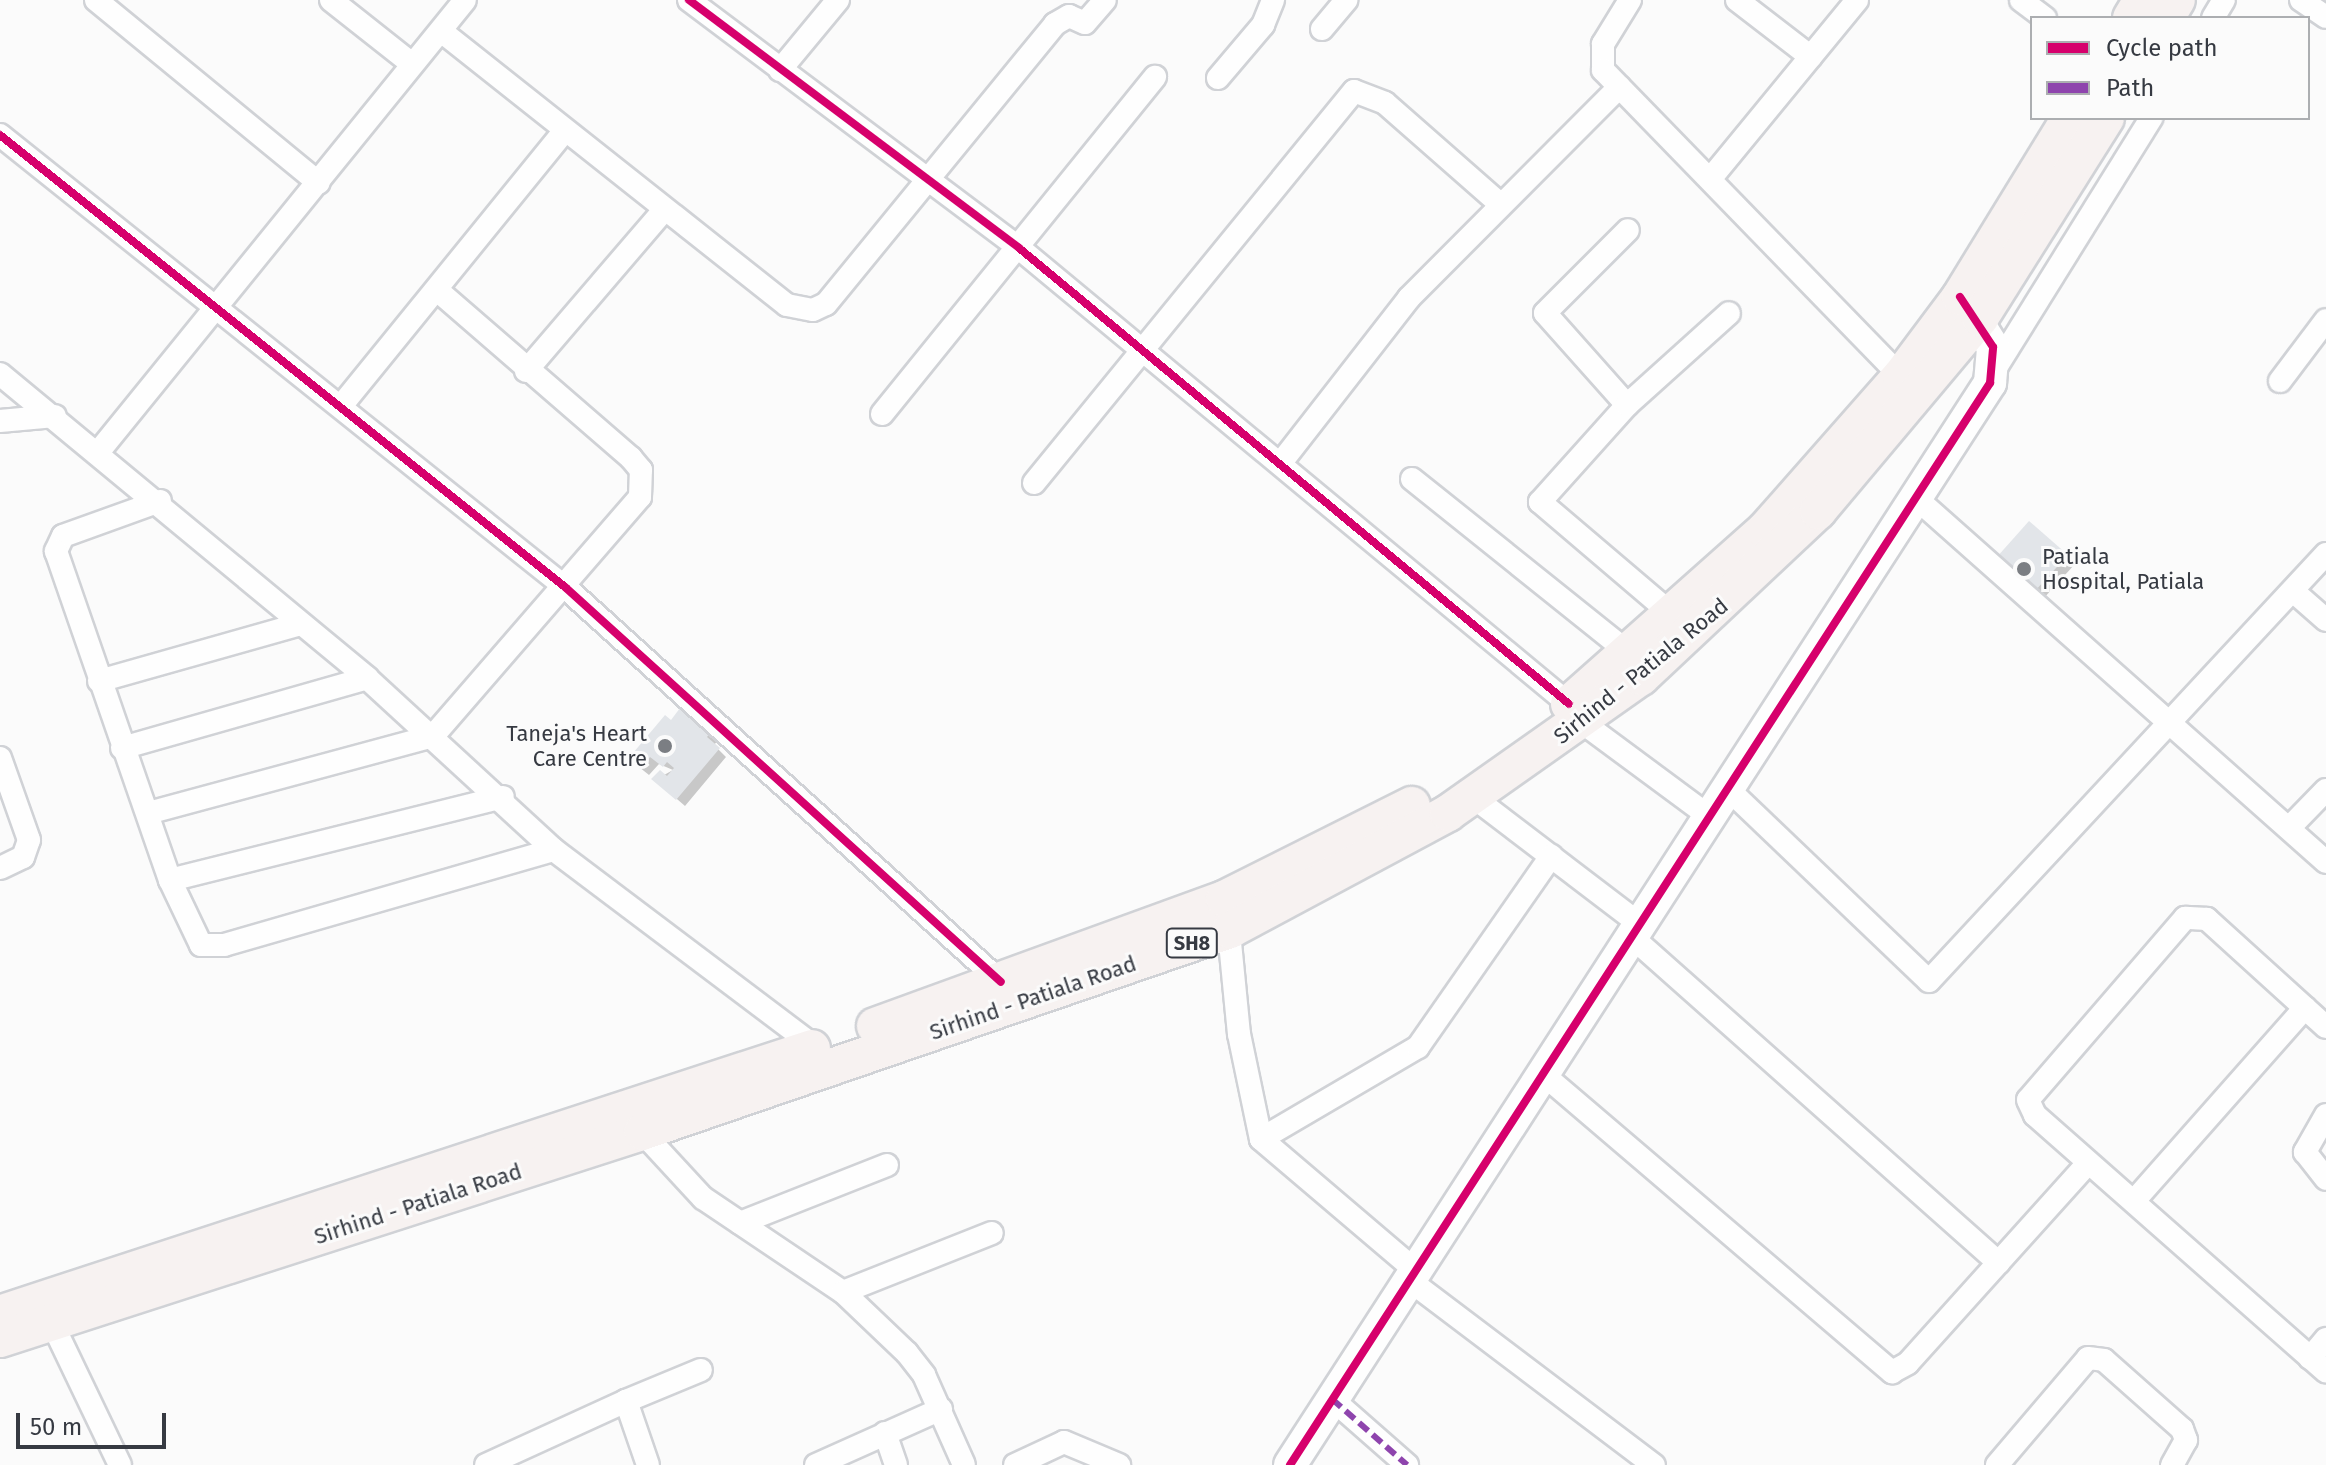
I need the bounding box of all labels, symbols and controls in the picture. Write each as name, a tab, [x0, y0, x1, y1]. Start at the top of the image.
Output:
legend	[2030, 16, 2310, 120]
text: Cycle path	[2106, 34, 2218, 62]
text: Path	[2106, 74, 2154, 102]
place label: Patiala Hospital, Patiala	[2042, 543, 2204, 594]
marker: Patiala Hospital, Patiala	[2013, 558, 2035, 580]
street label: Sirhind - Patiala Road	[1549, 593, 1733, 749]
place label: Taneja's Heart Care Centre	[506, 720, 647, 772]
marker: Taneja's Heart Care Centre	[654, 735, 676, 757]
road number: SH8	[1164, 927, 1220, 959]
street label: Sirhind - Patiala Road	[926, 950, 1140, 1046]
street label: Sirhind - Patiala Road	[311, 1158, 525, 1250]
scale bar	[20, 1397, 170, 1447]
text: 50 m	[30, 1413, 82, 1441]

